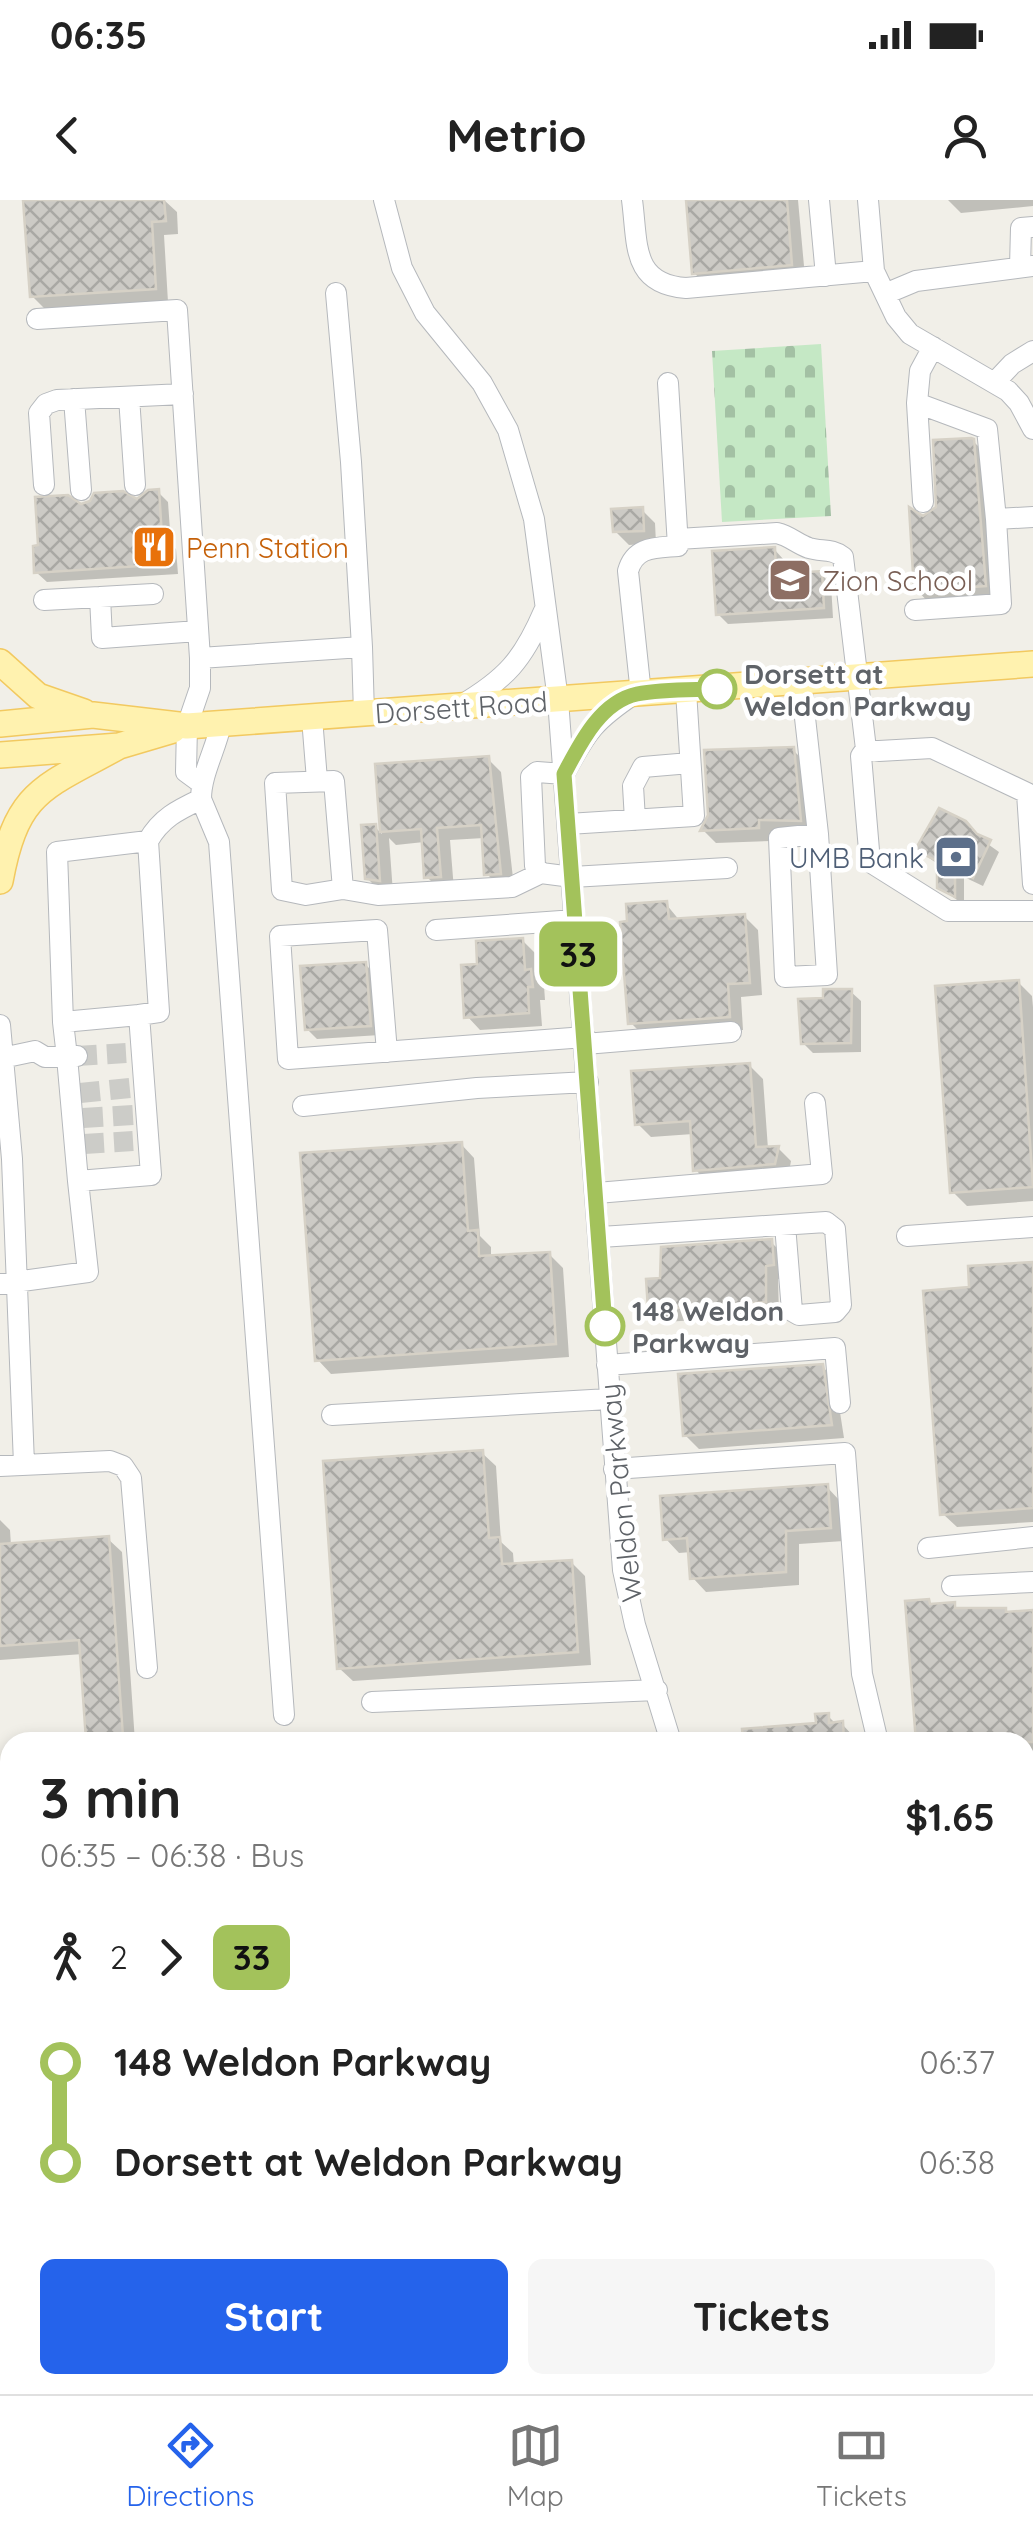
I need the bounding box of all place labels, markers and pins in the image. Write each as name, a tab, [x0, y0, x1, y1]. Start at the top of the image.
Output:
restaurant icon: Penn Station	[131, 524, 177, 570]
place label: Penn Station	[186, 530, 349, 565]
school or university icon: Zion School	[767, 557, 813, 603]
place label: Zion School	[822, 563, 973, 598]
place label: Dorsett at Weldon Parkway	[744, 656, 971, 723]
marker: Dorsett at Weldon Parkway	[698, 670, 736, 708]
bank icon: UMB Bank	[933, 834, 979, 880]
place label: UMB Bank	[789, 840, 924, 875]
place label: 148 Weldon Parkway	[632, 1293, 784, 1360]
marker: 148 Weldon Parkway	[586, 1307, 624, 1345]

